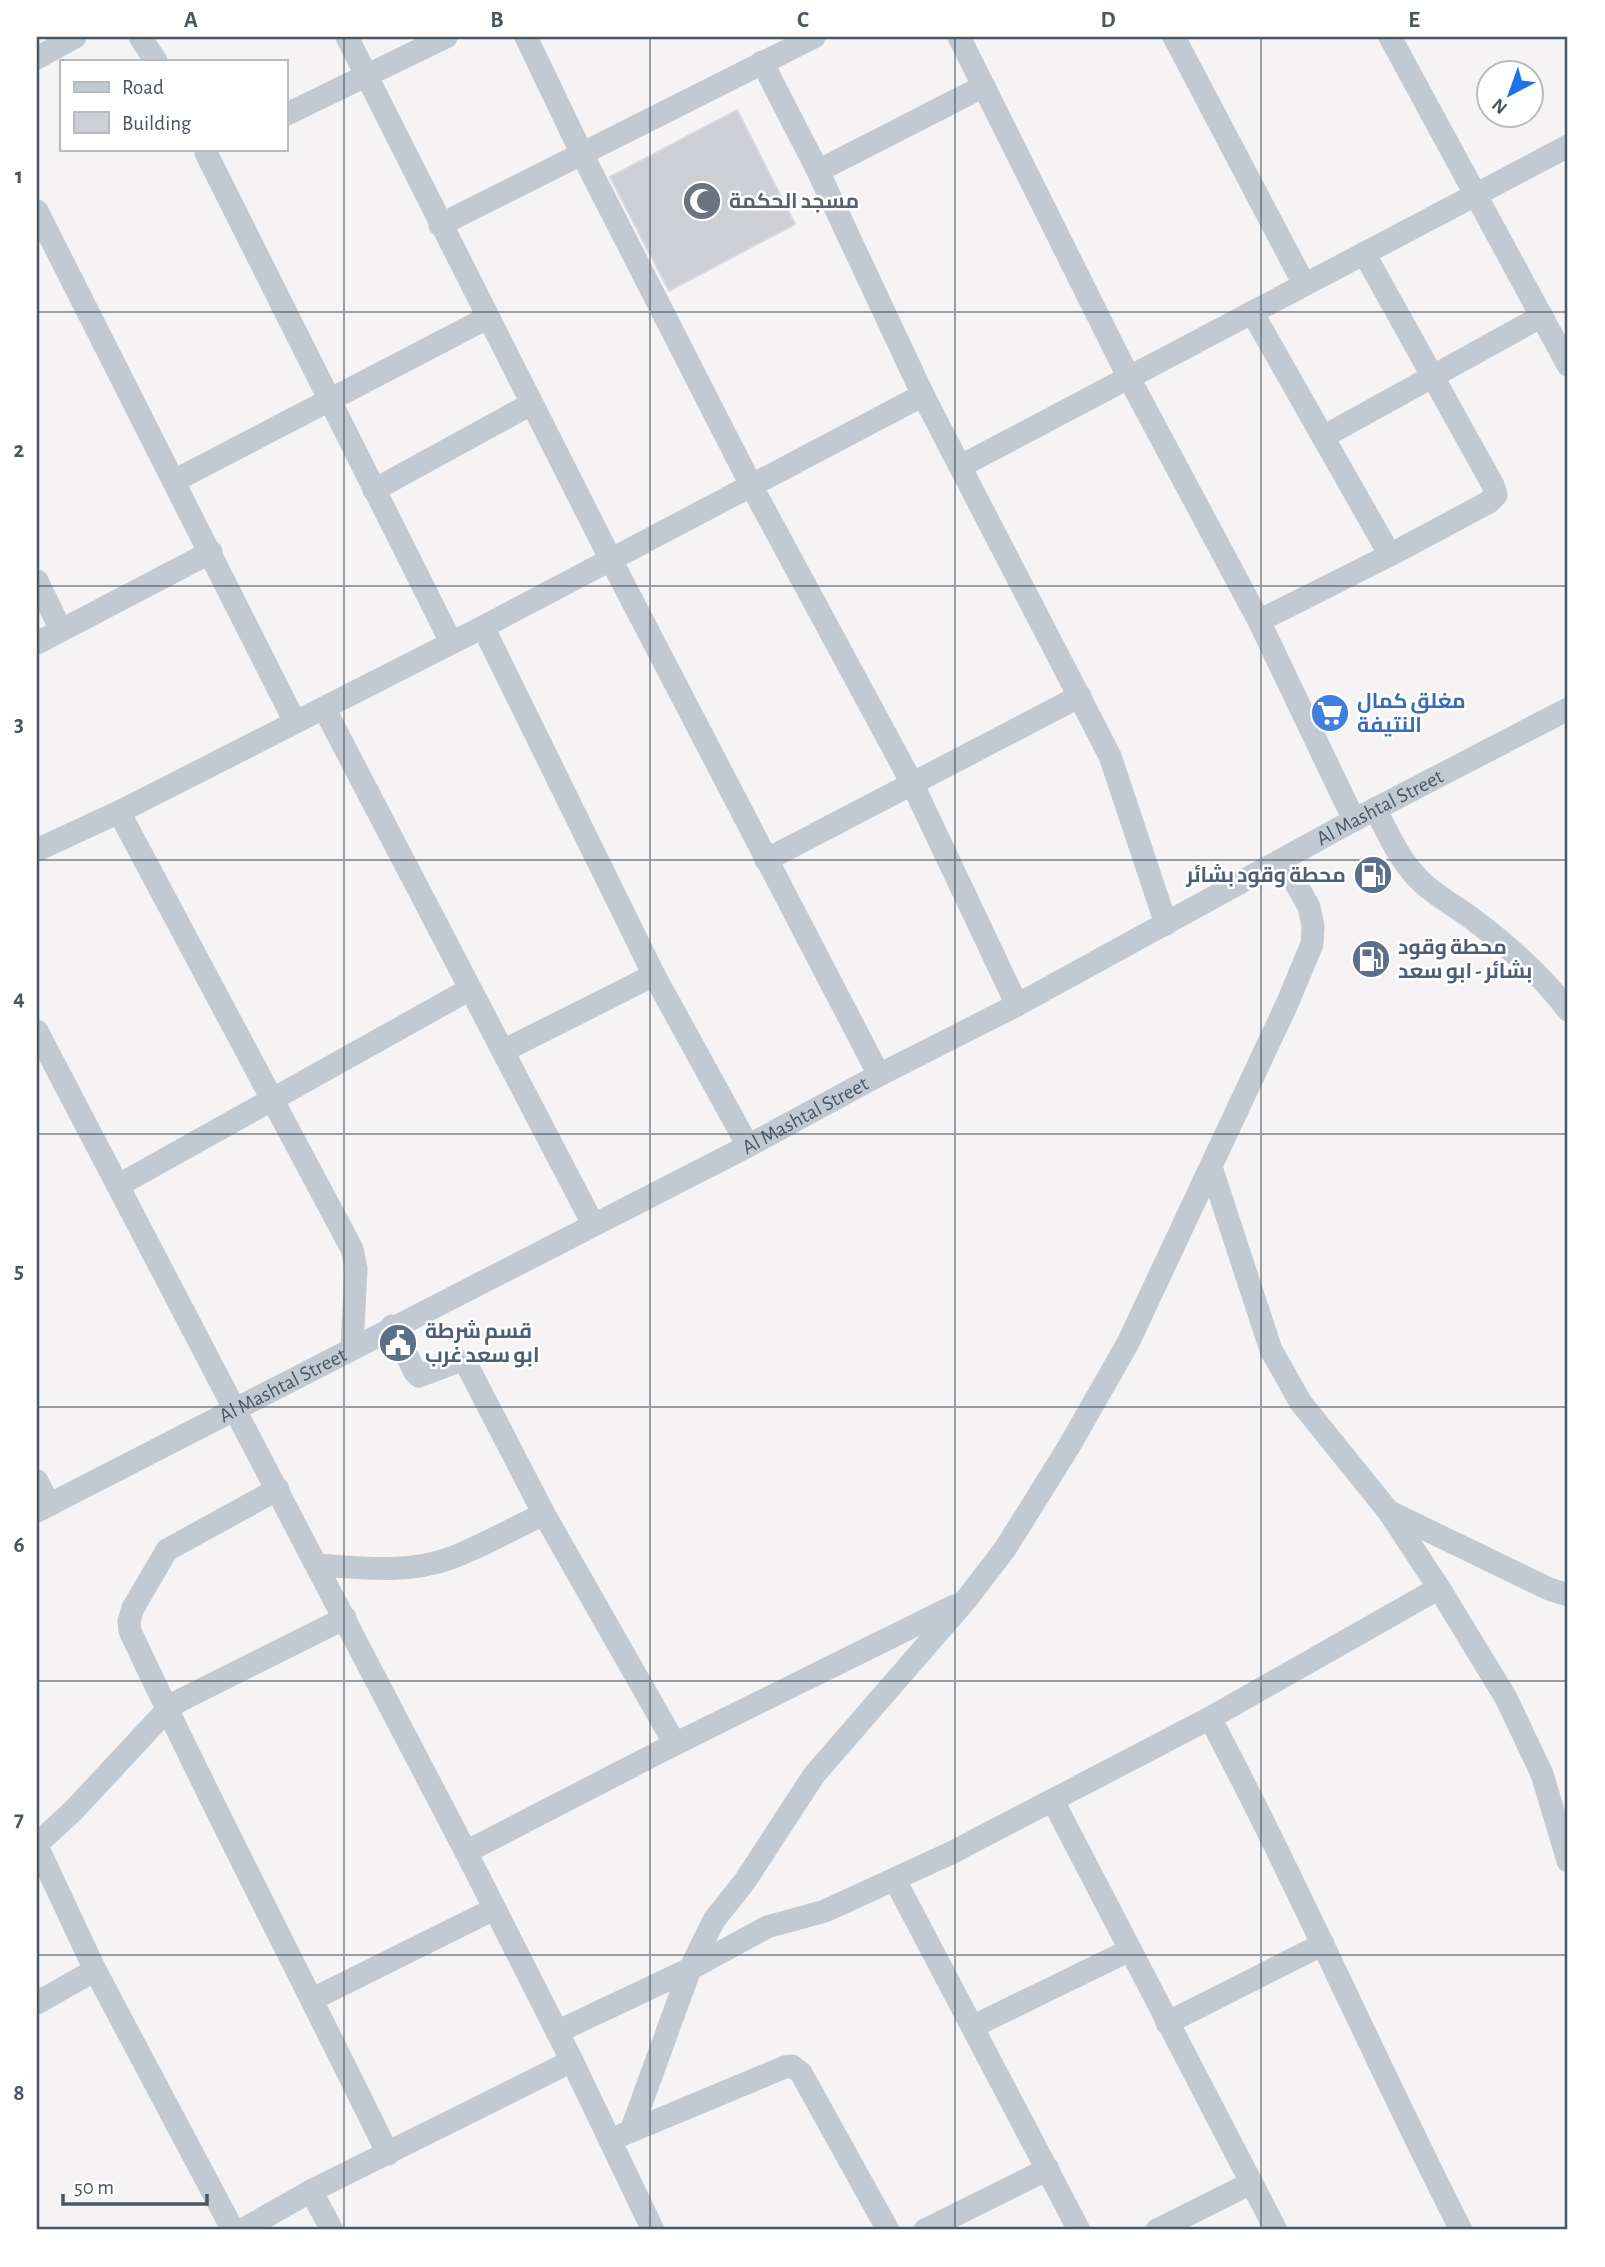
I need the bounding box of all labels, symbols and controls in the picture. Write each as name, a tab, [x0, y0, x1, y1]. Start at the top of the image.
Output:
text: A	[184, 9, 198, 32]
text: B	[490, 9, 504, 32]
text: C	[797, 9, 809, 32]
text: D	[1100, 9, 1116, 32]
text: E	[1408, 9, 1420, 32]
legend	[60, 60, 287, 150]
north arrow	[1476, 60, 1546, 130]
text: Road	[122, 77, 164, 98]
text: N	[1489, 94, 1511, 117]
text: Building	[122, 113, 192, 134]
text: 1	[15, 165, 23, 188]
mosque icon: مسجد الحكمة	[681, 180, 723, 222]
place label: مسجد الحكمة	[729, 191, 859, 213]
text: 2	[14, 439, 25, 462]
place label: مغلق كمال النتيفة	[1357, 691, 1466, 737]
supermarket icon: مغلق كمال النتيفة	[1309, 692, 1351, 734]
text: 3	[14, 713, 24, 736]
street label: Al Mashtal Street	[1313, 765, 1447, 849]
fuel station icon: محطة وقود بشائر	[1352, 854, 1394, 896]
place label: محطة وقود بشائر	[1185, 864, 1346, 888]
place label: محطة وقود بشائر - ابو سعد	[1398, 937, 1532, 984]
fuel station icon: محطة وقود بشائر - ابو سعد	[1350, 938, 1392, 980]
text: 4	[13, 987, 25, 1010]
street label: Al Mashtal Street	[738, 1072, 872, 1158]
text: 5	[14, 1260, 24, 1283]
place label: قسم شرطة ابو سعد غرب	[425, 1320, 539, 1368]
public building icon: قسم شرطة ابو سعد غرب	[377, 1322, 419, 1364]
street label: Al Mashtal Street	[215, 1343, 350, 1426]
text: 6	[13, 1534, 25, 1557]
text: 7	[14, 1808, 24, 1831]
text: 8	[13, 2082, 25, 2105]
scale bar	[63, 2162, 206, 2206]
text: 50 m	[74, 2177, 114, 2198]

